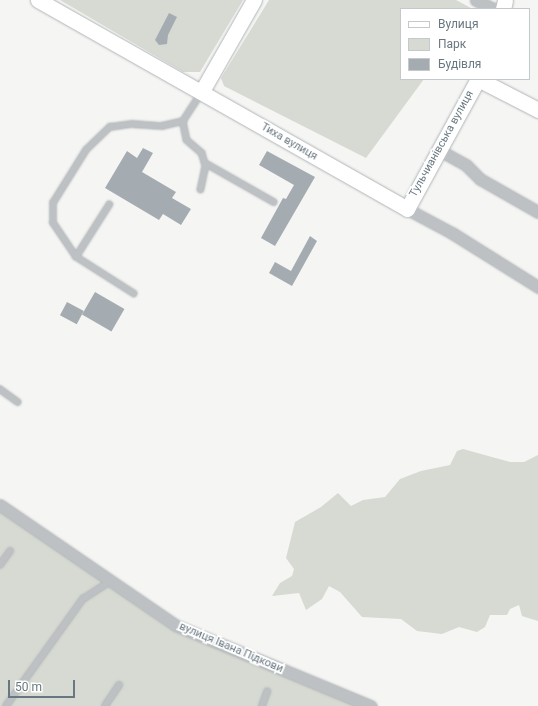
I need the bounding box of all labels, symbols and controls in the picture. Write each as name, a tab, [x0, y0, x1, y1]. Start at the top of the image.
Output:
legend	[400, 8, 530, 80]
text: Вулиця	[438, 17, 479, 31]
text: Парк	[438, 37, 466, 51]
text: Будівля	[438, 57, 481, 71]
street label: Тульчианівська вулиця	[407, 88, 477, 200]
street label: Тиха вулиця	[258, 121, 320, 163]
street label: вулиця Івана Підкови	[177, 620, 285, 676]
scale bar	[10, 672, 77, 698]
text: 50 m	[15, 680, 42, 694]

